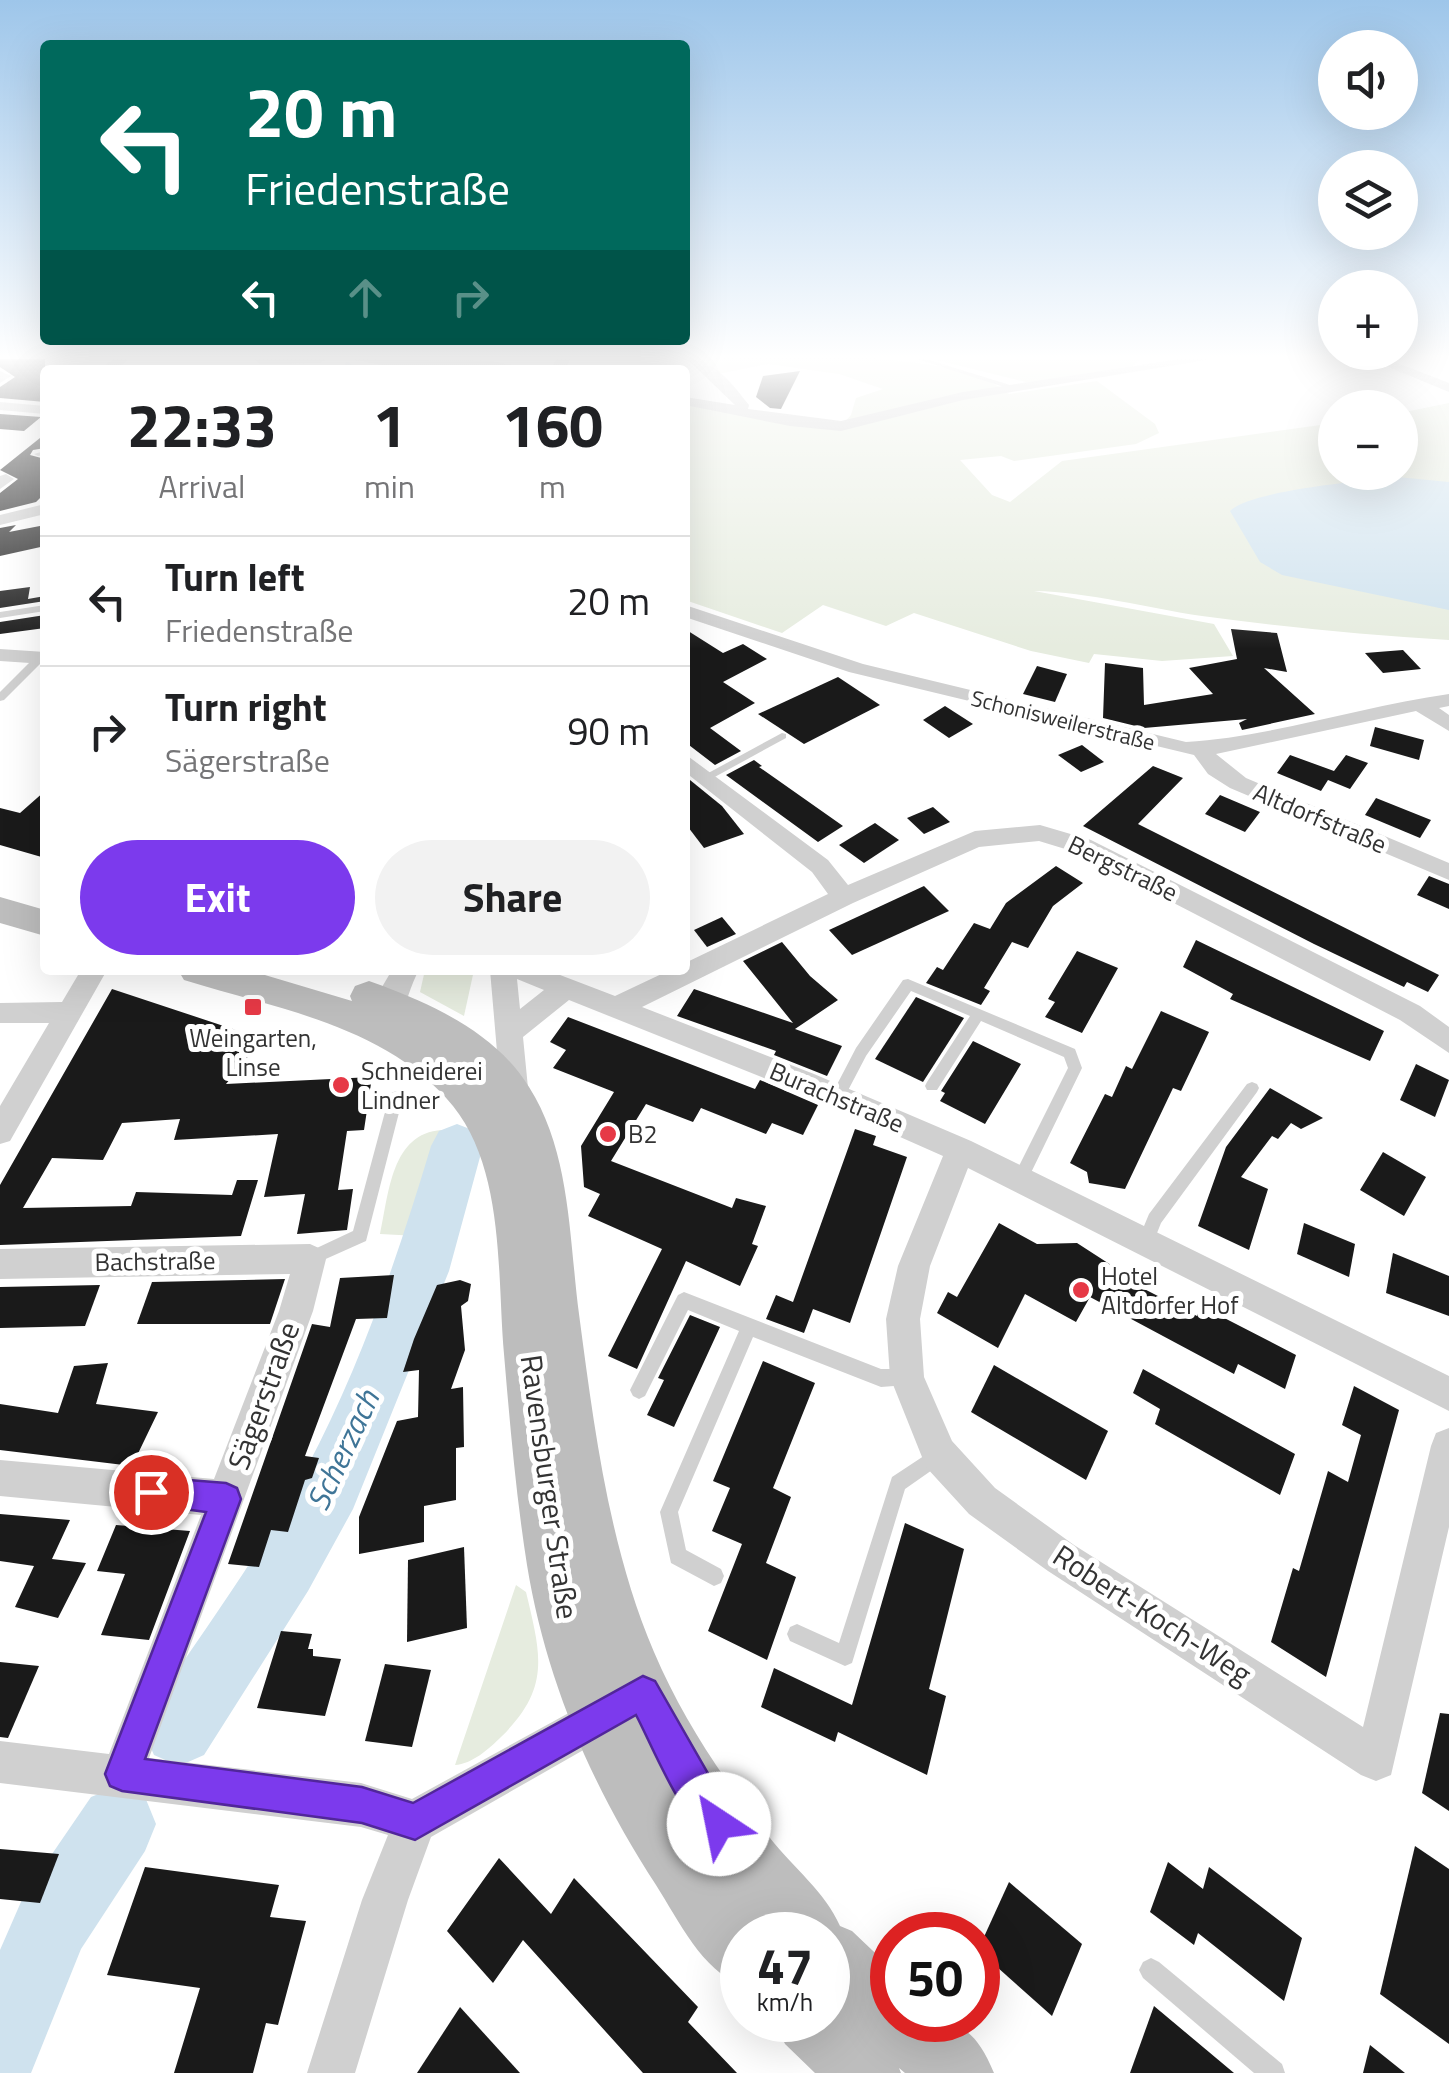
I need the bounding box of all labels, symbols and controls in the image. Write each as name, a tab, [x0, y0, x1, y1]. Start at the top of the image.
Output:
map controls	[1318, 30, 1418, 490]
button: sound	[1318, 30, 1418, 130]
text: 20 m	[245, 58, 398, 164]
icon: left	[80, 80, 210, 210]
button: layers	[1318, 150, 1418, 250]
text: Friedenstraße	[245, 154, 510, 222]
icon: left	[233, 270, 288, 325]
icon: ahead	[338, 270, 393, 325]
icon: right	[443, 270, 498, 325]
button: +	[1318, 270, 1418, 370]
text: 22:33	[127, 379, 277, 470]
text: 1	[373, 379, 406, 470]
text: 160	[502, 379, 603, 470]
button: −	[1318, 390, 1418, 490]
text: Arrival	[159, 462, 245, 510]
text: min	[364, 462, 415, 510]
text: m	[539, 462, 566, 510]
text: Turn left	[165, 548, 305, 606]
text: 20 m	[567, 572, 650, 630]
icon: left	[80, 574, 135, 629]
text: Friedenstraße	[165, 606, 353, 654]
text: Turn right	[165, 678, 327, 736]
street label: Schonisweilerstraße	[967, 681, 1159, 759]
text: 90 m	[567, 702, 650, 760]
icon: right	[80, 704, 135, 759]
text: Sägerstraße	[165, 736, 330, 784]
street label: Altdorfstraße	[1248, 773, 1392, 863]
street label: Bergstraße	[1062, 825, 1184, 911]
button: Exit	[80, 840, 355, 955]
button: Share	[375, 840, 650, 955]
marker: Weingarten, Linse	[242, 996, 264, 1018]
place label: Weingarten, Linse	[189, 1019, 317, 1086]
place label: Schneiderei Lindner	[361, 1052, 483, 1119]
street label: Burachstraße	[764, 1052, 910, 1142]
marker: Schneiderei Lindner	[330, 1074, 352, 1096]
place label: B2	[628, 1115, 657, 1153]
marker: B2	[597, 1123, 619, 1145]
street label: Bachstraße	[94, 1241, 216, 1281]
place label: Hotel Altdorfer Hof	[1101, 1257, 1239, 1324]
marker: Hotel Altdorfer Hof	[1070, 1279, 1092, 1301]
street label: Sägerstraße	[215, 1315, 311, 1476]
street label: Ravensburger Straße	[509, 1352, 591, 1622]
water label: Scherzach	[293, 1381, 391, 1518]
pin	[109, 1450, 194, 1535]
icon: arrive	[124, 1465, 179, 1520]
street label: Robert-Koch-Weg	[1044, 1532, 1261, 1696]
position arrow	[667, 1772, 771, 1876]
speed limit sign: 50	[870, 1912, 1000, 2042]
text: 47	[757, 1927, 813, 2003]
text: km/h	[757, 1983, 813, 2021]

